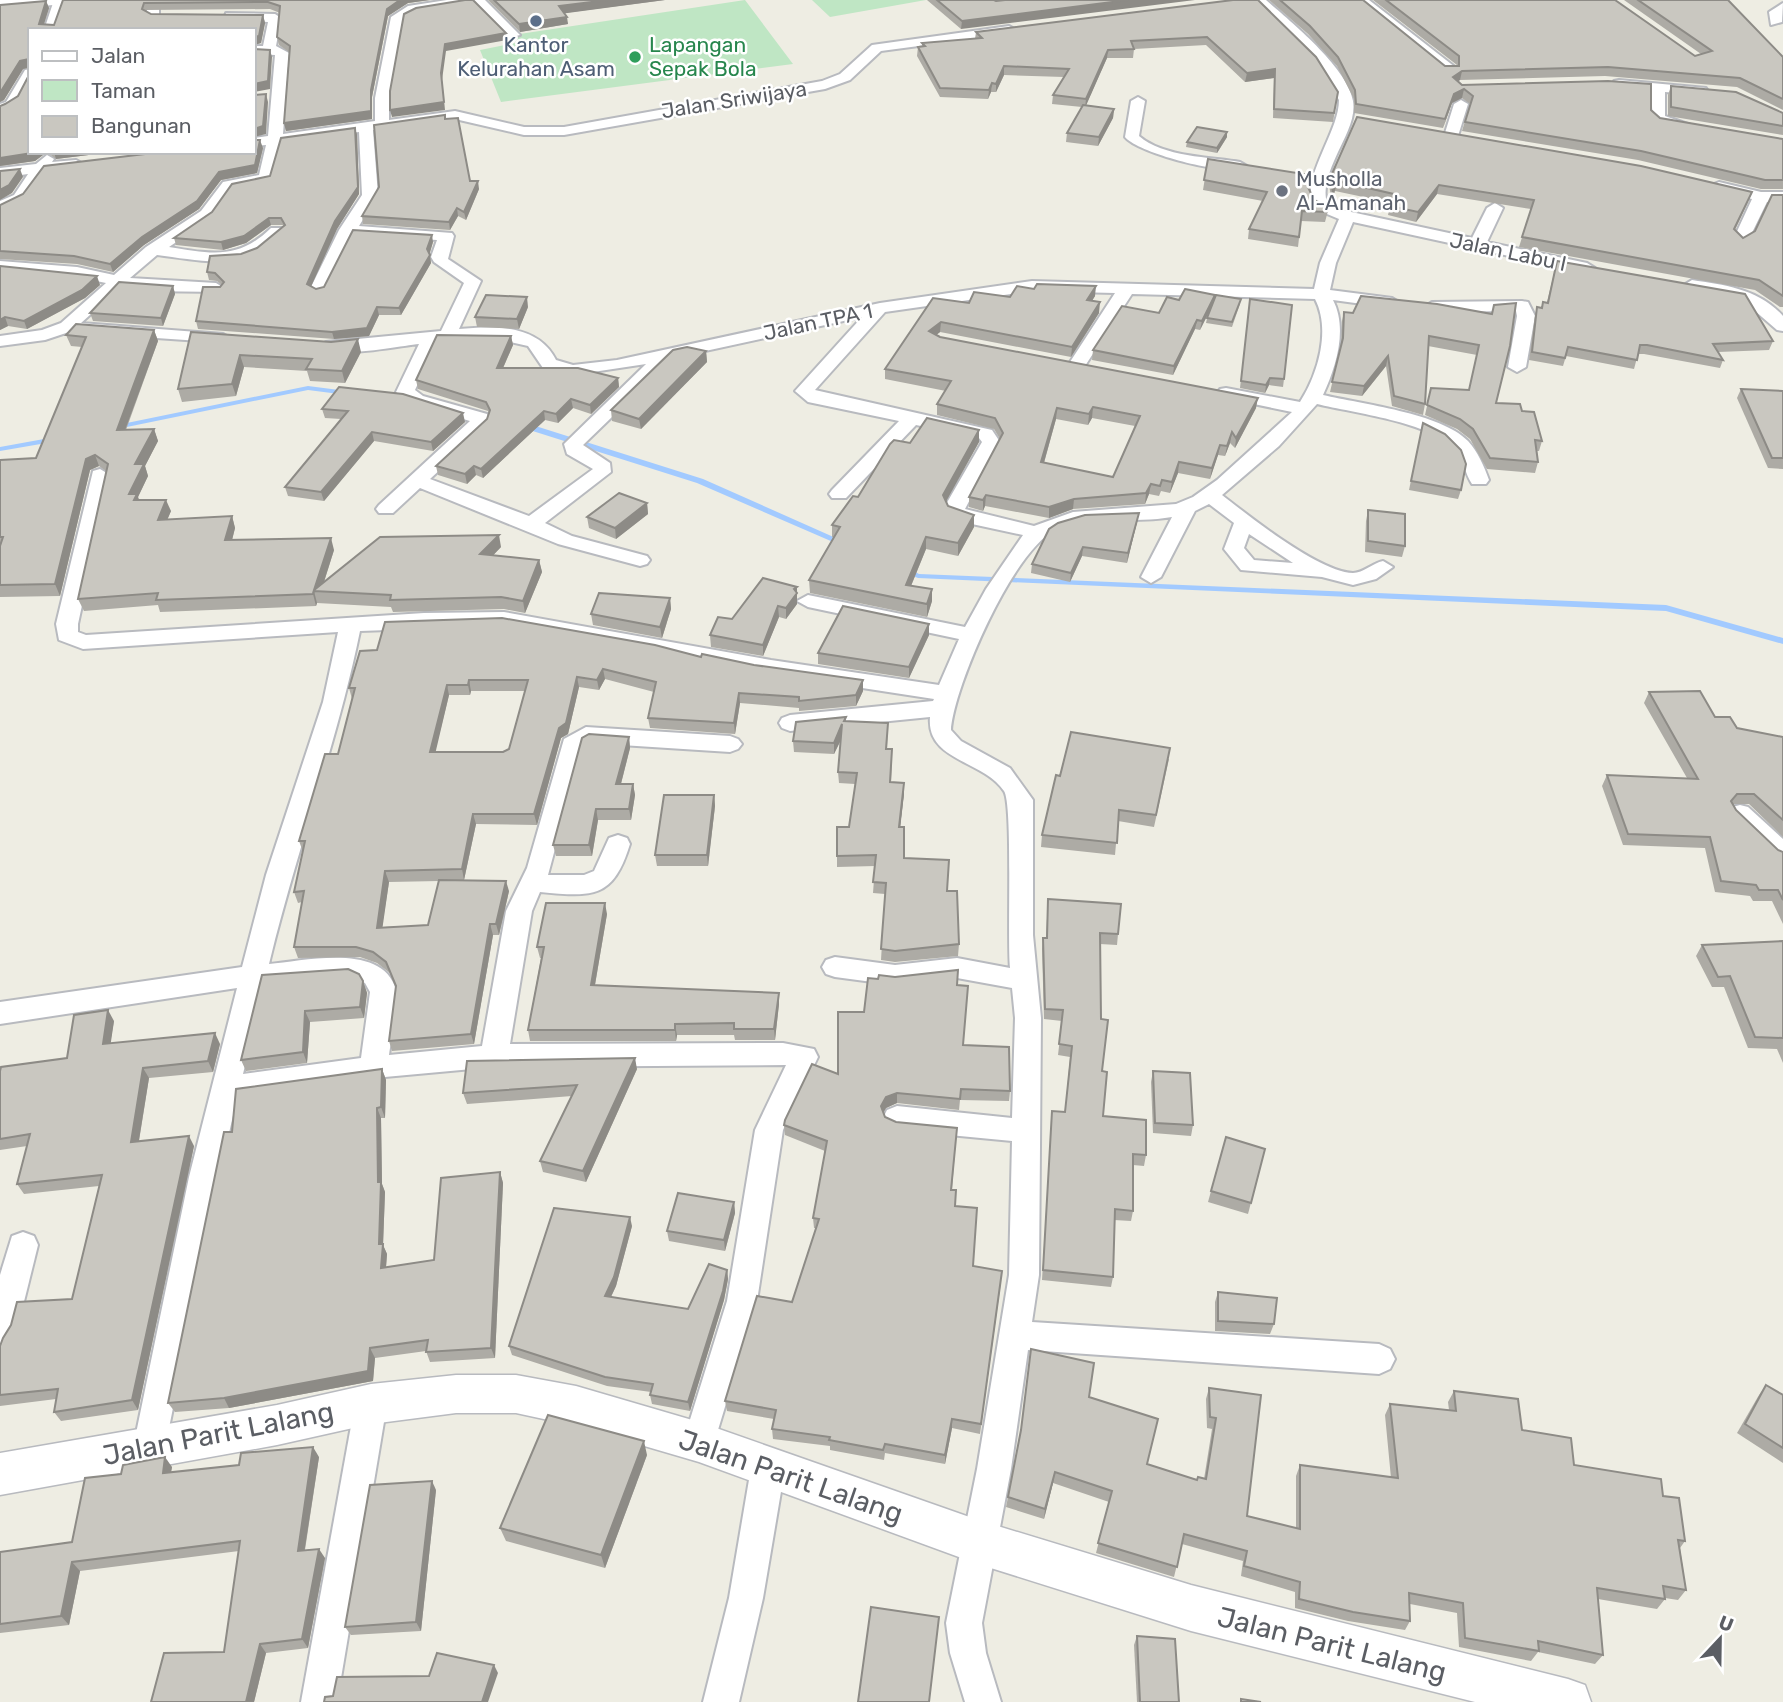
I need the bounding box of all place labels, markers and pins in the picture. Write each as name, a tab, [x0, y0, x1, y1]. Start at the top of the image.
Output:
marker: Kantor Kelurahan Asam	[528, 13, 544, 29]
place label: Kantor Kelurahan Asam	[457, 32, 615, 81]
place label: Lapangan Sepak Bola	[649, 32, 756, 81]
marker: Lapangan Sepak Bola	[627, 49, 643, 65]
place label: Musholla Al-Amanah	[1296, 166, 1406, 215]
marker: Musholla Al-Amanah	[1274, 183, 1290, 199]

